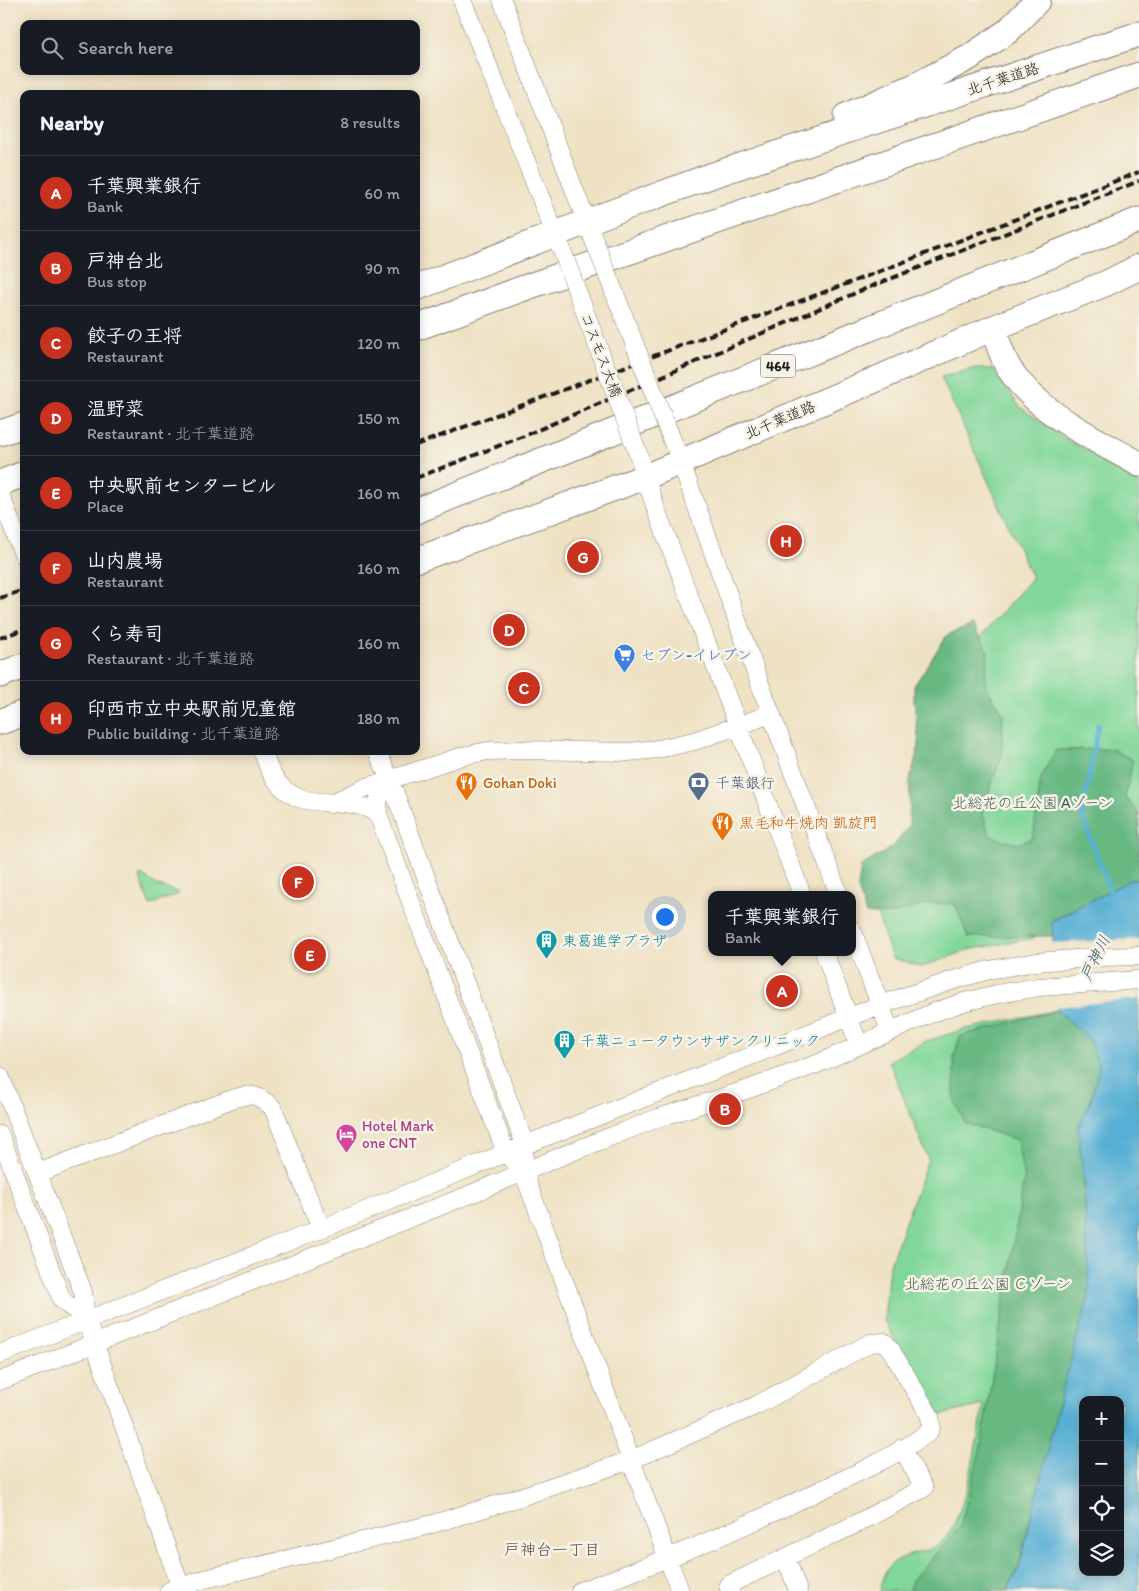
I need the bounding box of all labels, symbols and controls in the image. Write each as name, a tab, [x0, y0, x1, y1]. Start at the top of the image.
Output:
search box	[20, 20, 420, 75]
icon: search	[38, 34, 66, 62]
text: Search here	[78, 36, 173, 59]
street label: 北千葉道路	[965, 59, 1041, 99]
text: Nearby	[40, 110, 104, 135]
text: 8 results	[340, 113, 400, 132]
text: 千葉興業銀行	[87, 174, 201, 197]
text: A	[51, 184, 61, 203]
text: 60 m	[365, 184, 400, 203]
text: Bank	[87, 197, 123, 216]
text: 戸神台北	[87, 249, 163, 272]
text: B	[51, 259, 61, 278]
text: 90 m	[365, 259, 400, 278]
text: Bus stop	[87, 272, 147, 291]
street label: コスモス大橋	[577, 310, 625, 400]
text: 餃子の王将	[87, 324, 182, 347]
text: C	[51, 334, 61, 353]
text: 120 m	[357, 334, 400, 353]
text: Restaurant	[87, 347, 164, 366]
road number: 464	[760, 354, 796, 378]
text: 温野菜	[87, 397, 144, 420]
street label: 北千葉道路	[742, 397, 818, 443]
text: D	[51, 409, 61, 428]
text: 150 m	[357, 409, 400, 428]
text: Restaurant · 北千葉道路	[87, 424, 255, 443]
text: 中央駅前センタービル	[87, 474, 276, 497]
text: E	[52, 484, 60, 503]
text: 160 m	[357, 484, 400, 503]
text: Place	[87, 497, 124, 516]
pin: H	[770, 522, 802, 560]
pin: G	[567, 538, 599, 576]
text: 山内農場	[87, 549, 163, 572]
text: F	[52, 559, 60, 578]
text: 160 m	[357, 559, 400, 578]
text: Restaurant	[87, 572, 164, 591]
pin: D	[493, 611, 525, 649]
text: くら寿司	[87, 622, 163, 645]
text: G	[50, 634, 62, 653]
text: 160 m	[357, 634, 400, 653]
supermarket icon: セブン-イレブン	[613, 643, 637, 674]
place label: セブン-イレブン	[641, 646, 752, 664]
text: Restaurant · 北千葉道路	[87, 649, 255, 668]
pin: C	[508, 669, 540, 707]
text: 印西市立中央駅前児童館	[87, 697, 296, 720]
text: H	[50, 709, 62, 728]
text: 180 m	[357, 709, 400, 728]
text: Public building · 北千葉道路	[87, 724, 280, 743]
restaurant icon: Gohan Doki	[455, 771, 479, 802]
bank icon: 千葉銀行	[687, 771, 711, 802]
place label: Gohan Doki	[483, 774, 557, 792]
place label: 千葉銀行	[715, 774, 775, 792]
park label: 北総花の丘公園 Aゾーン	[953, 794, 1113, 812]
restaurant icon: 黒毛和牛焼肉 凱旋門	[711, 811, 735, 842]
place label: 黒毛和牛焼肉 凱旋門	[739, 814, 877, 832]
pin: F	[282, 863, 314, 901]
popup	[708, 891, 856, 956]
your location	[652, 904, 678, 930]
text: 千葉興業銀行	[725, 905, 839, 928]
text: Bank	[725, 928, 761, 947]
building icon: 東葛進学プラザ	[534, 929, 558, 960]
place label: 東葛進学プラザ	[562, 932, 667, 950]
water label: 戸神川	[1076, 932, 1114, 984]
pin: E	[294, 936, 326, 974]
pin: A	[766, 972, 798, 1010]
building icon: 千葉ニュータウンサザンクリニック	[552, 1029, 576, 1060]
place label: 千葉ニュータウンサザンクリニック	[580, 1032, 820, 1050]
pin: B	[709, 1090, 741, 1128]
place label: Hotel Mark one CNT	[362, 1117, 434, 1152]
hotel icon: Hotel Mark one CNT	[334, 1123, 358, 1154]
park label: 北総花の丘公園 Ｃゾーン	[905, 1275, 1071, 1293]
map controls	[1079, 1396, 1124, 1576]
button: +	[1079, 1396, 1124, 1441]
button: −	[1079, 1441, 1124, 1486]
button: locate	[1079, 1486, 1124, 1531]
button: layers	[1079, 1531, 1124, 1576]
district label: 戸神台一丁目	[504, 1540, 600, 1559]

